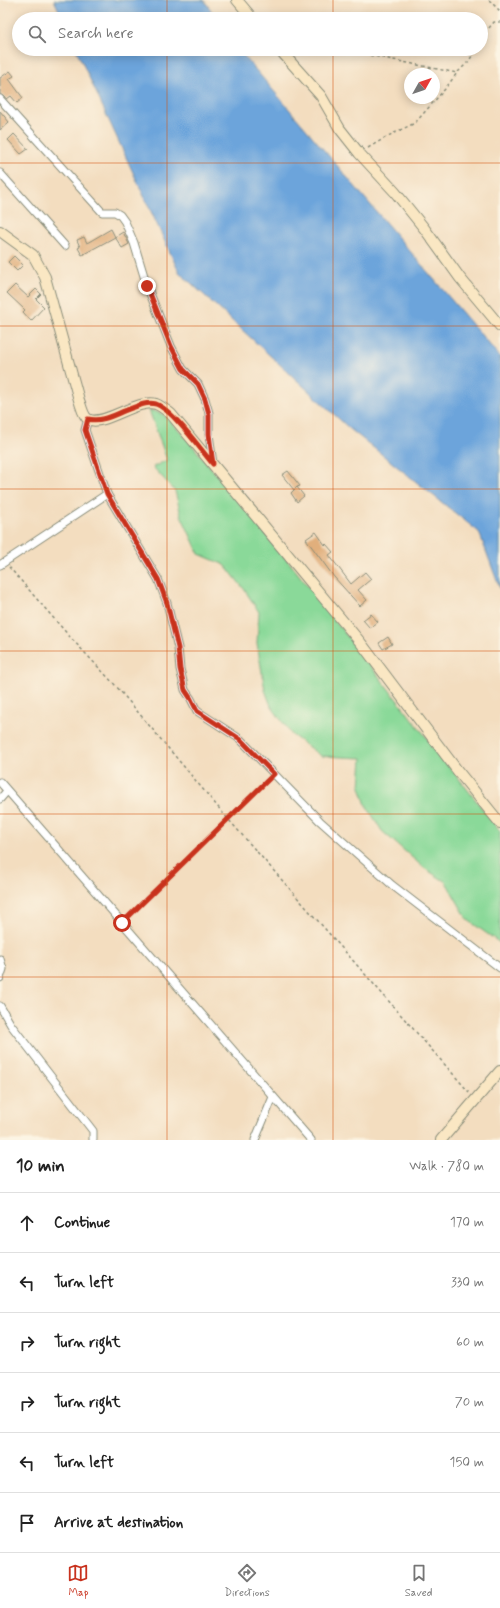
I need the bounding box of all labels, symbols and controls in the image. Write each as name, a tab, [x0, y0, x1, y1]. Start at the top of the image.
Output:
search box	[12, 12, 488, 56]
icon: search	[26, 23, 48, 45]
text: Search here	[58, 24, 134, 44]
north arrow	[404, 68, 440, 104]
route end	[138, 277, 156, 295]
route start	[113, 914, 131, 932]
text: 10 min	[16, 1155, 65, 1177]
text: Walk · 780 m	[409, 1158, 484, 1175]
icon: ahead	[16, 1212, 38, 1234]
text: Continue	[54, 1213, 110, 1233]
text: 170 m	[450, 1214, 484, 1231]
icon: left	[16, 1272, 38, 1294]
text: Turn left	[54, 1273, 114, 1293]
text: 330 m	[451, 1274, 484, 1291]
icon: right	[16, 1332, 38, 1354]
text: Turn right	[54, 1333, 121, 1353]
text: 60 m	[456, 1334, 484, 1351]
icon: right	[16, 1392, 38, 1414]
text: Turn right	[54, 1393, 121, 1413]
text: 70 m	[455, 1394, 484, 1411]
icon: left	[16, 1452, 38, 1474]
text: Turn left	[54, 1453, 114, 1473]
text: 150 m	[450, 1454, 484, 1471]
icon: arrive	[16, 1512, 38, 1534]
text: Arrive at destination	[54, 1513, 183, 1533]
tab: Map	[67, 1562, 89, 1600]
tab: Directions	[224, 1562, 270, 1600]
tab: Saved	[405, 1562, 432, 1600]

